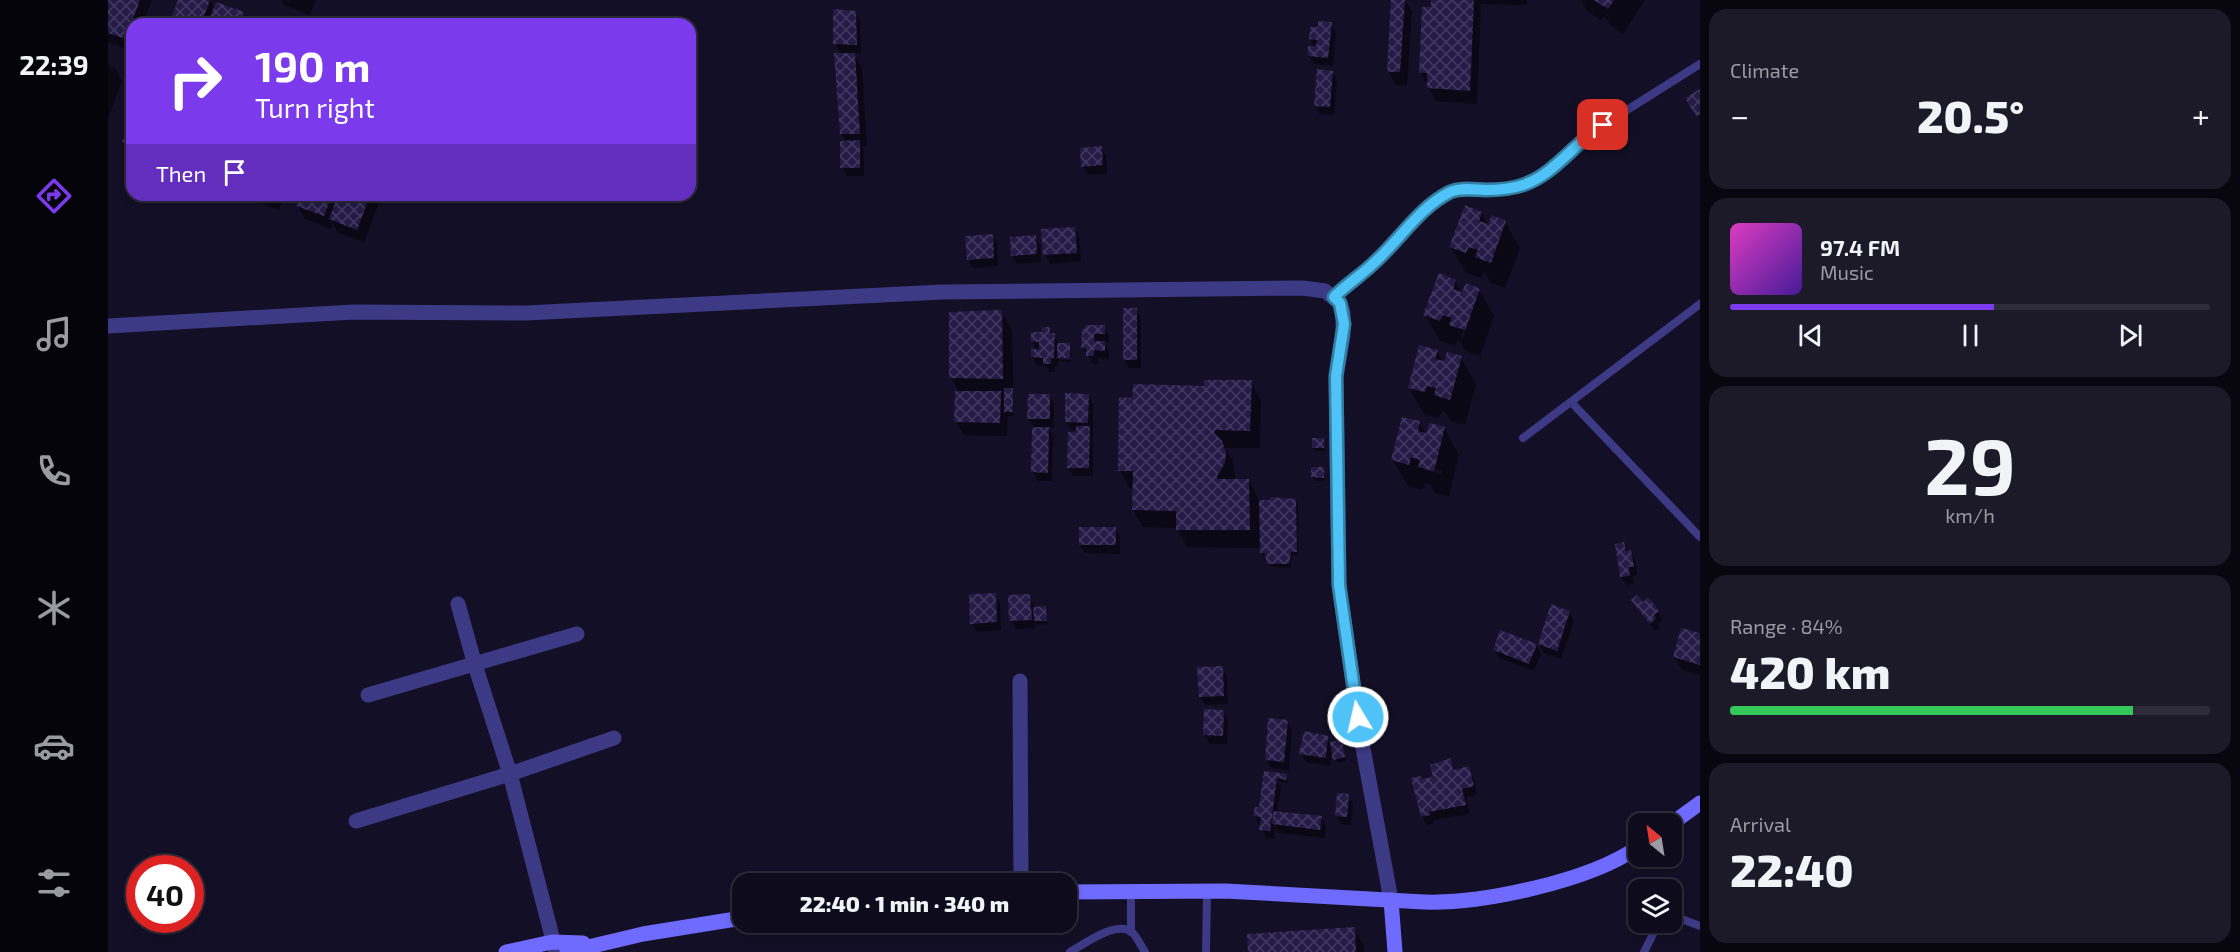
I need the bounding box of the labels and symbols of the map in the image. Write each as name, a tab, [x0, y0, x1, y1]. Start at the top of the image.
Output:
pin	[1577, 99, 1628, 150]
position arrow	[1326, 685, 1390, 749]
north arrow	[1628, 813, 1682, 867]
speed limit sign: 40	[126, 855, 204, 933]

